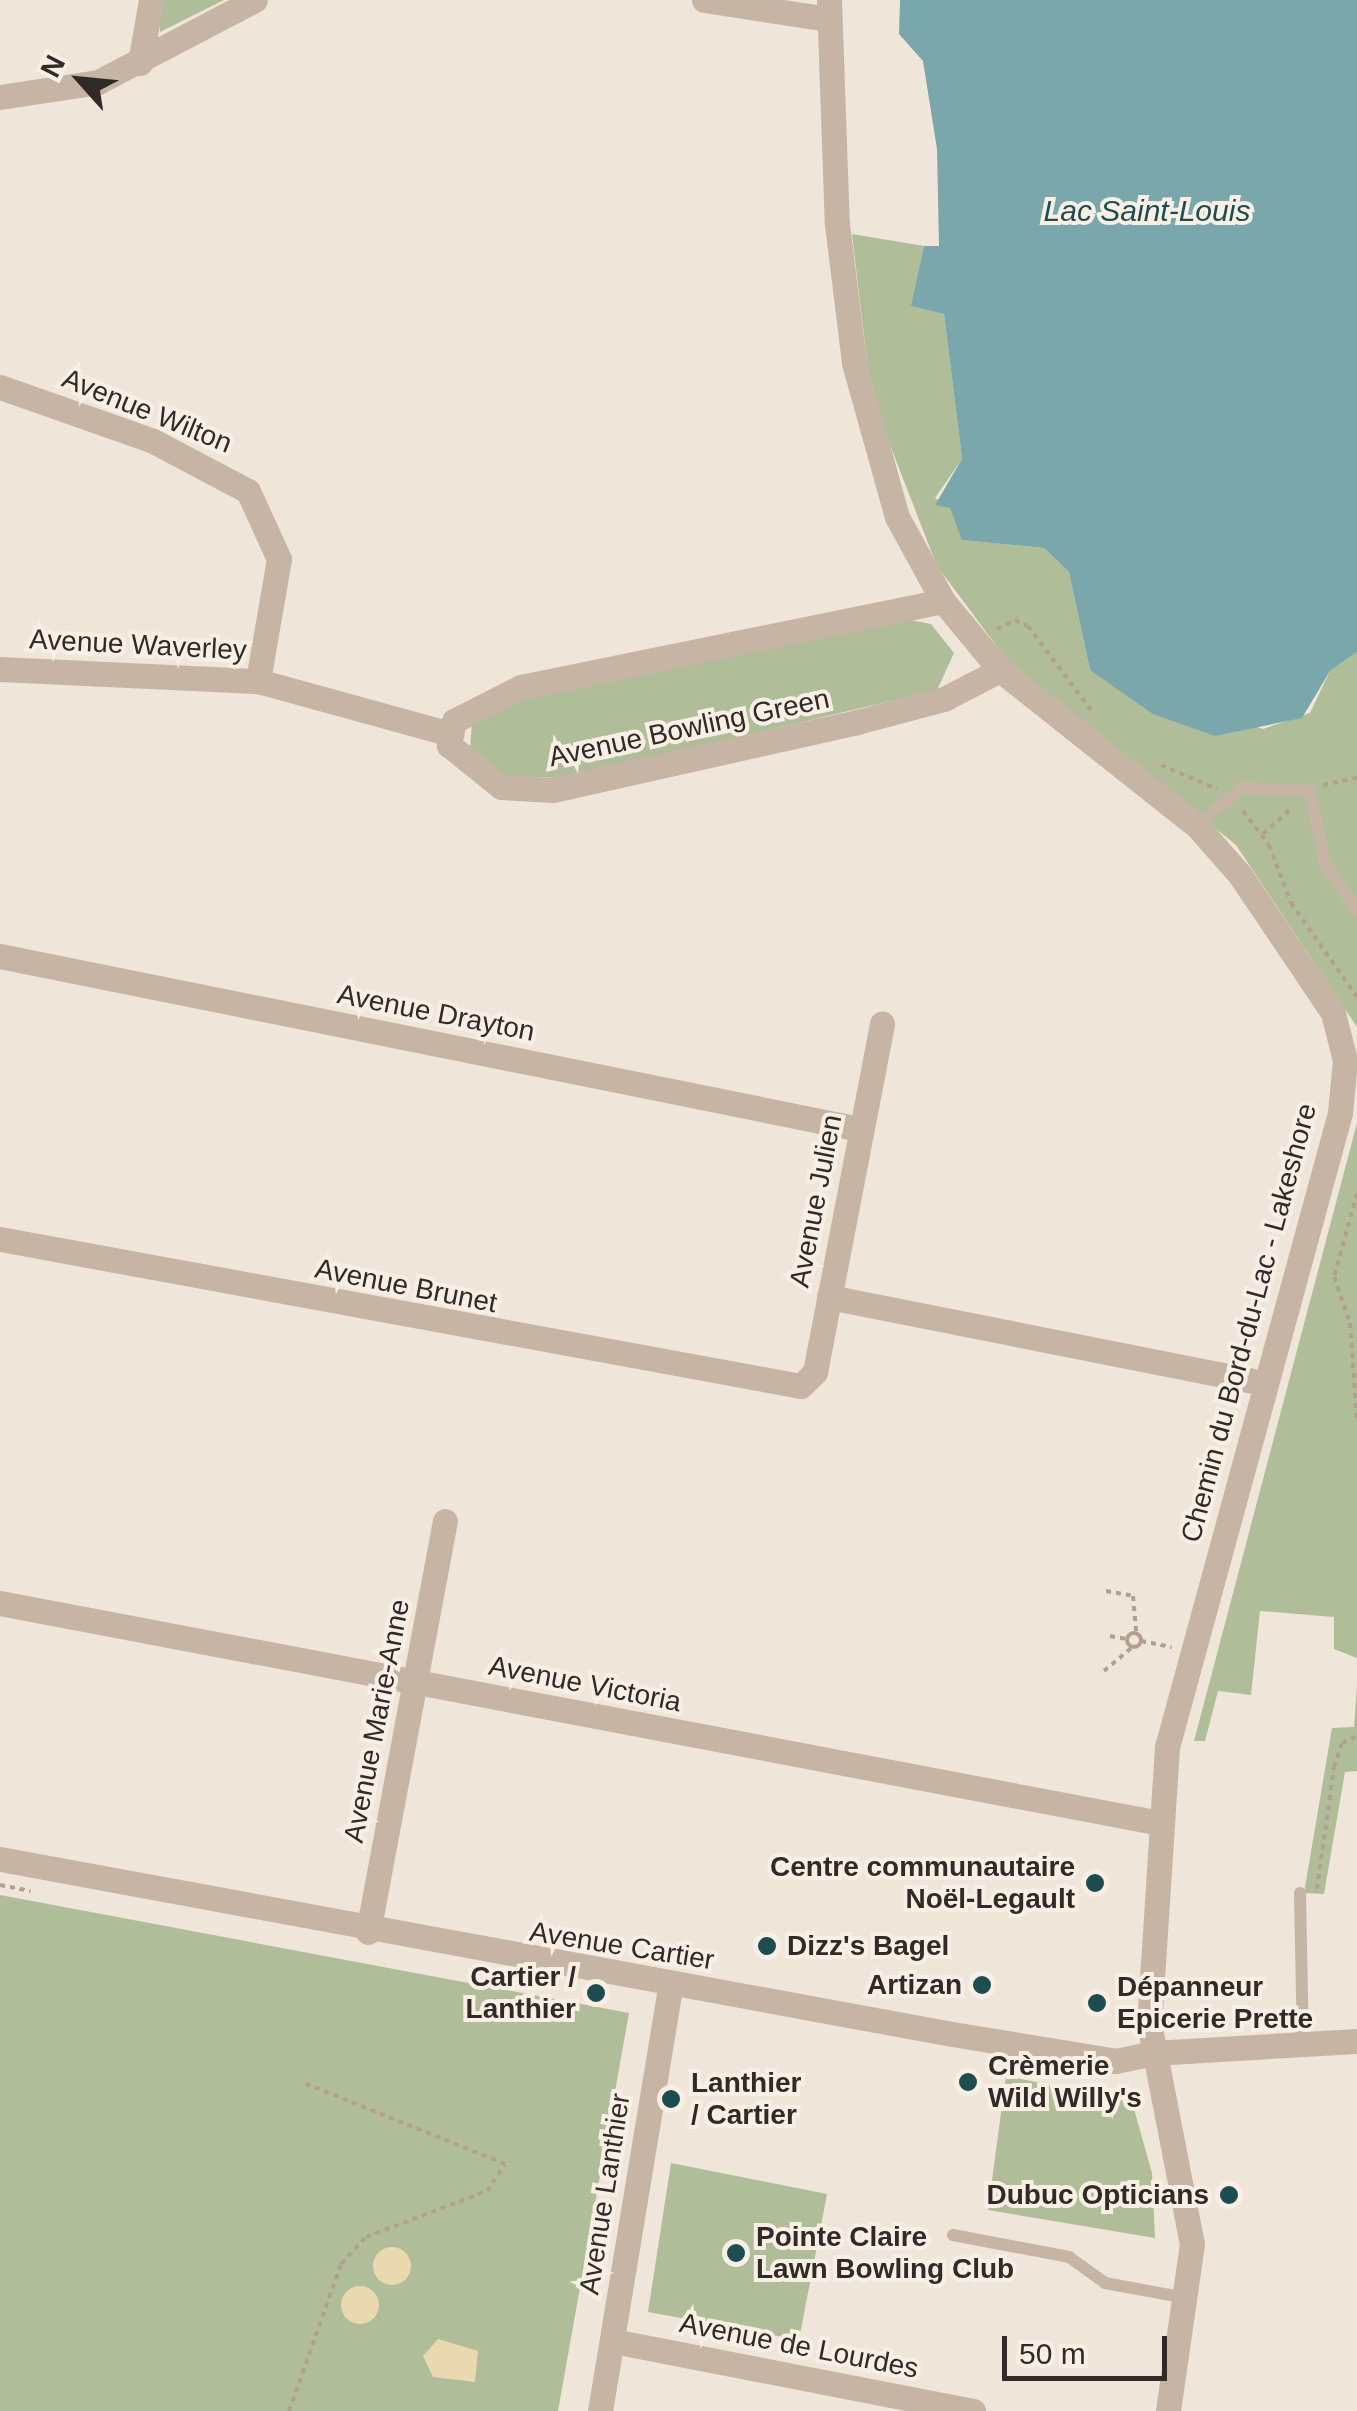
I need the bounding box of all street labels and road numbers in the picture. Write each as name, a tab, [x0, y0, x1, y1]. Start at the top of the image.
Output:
street label: Avenue Wilton	[57, 362, 237, 460]
street label: Avenue Waverley	[28, 623, 248, 667]
street label: Avenue Bowling Green	[546, 682, 832, 774]
street label: Avenue Drayton	[334, 977, 538, 1049]
street label: Chemin du Bord-du-Lac - Lakeshore	[1174, 1100, 1324, 1546]
street label: Avenue Julien	[783, 1112, 849, 1290]
street label: Avenue Brunet	[312, 1252, 500, 1320]
street label: Avenue Marie-Anne	[337, 1597, 417, 1845]
street label: Avenue Victoria	[486, 1649, 684, 1719]
street label: Avenue Cartier	[527, 1915, 717, 1977]
street label: Avenue Lanthier	[572, 2091, 638, 2297]
street label: Avenue de Lourdes	[677, 2306, 921, 2386]

